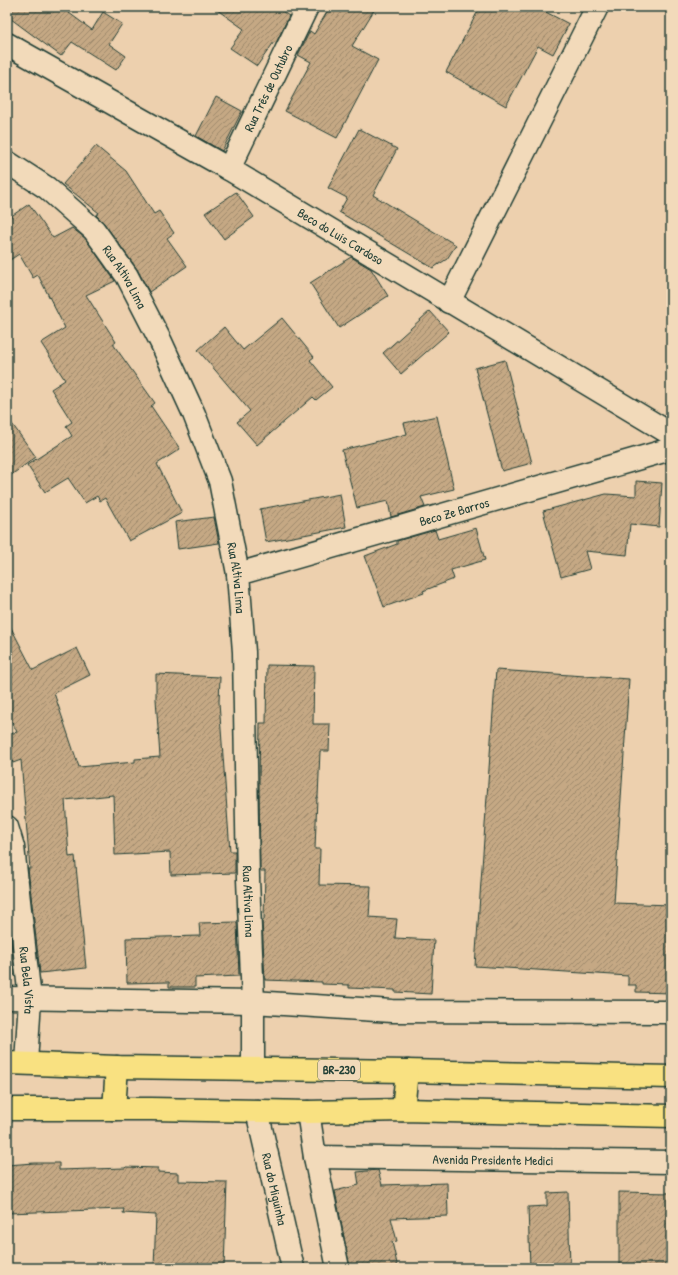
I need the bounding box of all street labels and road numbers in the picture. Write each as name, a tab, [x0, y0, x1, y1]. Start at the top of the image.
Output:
street label: Rua Três de Outubro	[239, 41, 297, 134]
street label: Beco do Luis Cardoso	[294, 203, 387, 269]
street label: Rua Altiva Lima	[99, 241, 151, 312]
street label: Beco Ze Barros	[417, 493, 491, 530]
street label: Rua Altiva Lima	[223, 541, 250, 614]
street label: Rua Altiva Lima	[239, 865, 259, 937]
street label: Rua Bela Vista	[15, 946, 39, 1014]
road number: BR-230	[318, 1060, 360, 1080]
street label: Avenida Presidente Medici	[432, 1150, 554, 1169]
street label: Rua do Miguinha	[258, 1151, 292, 1227]

